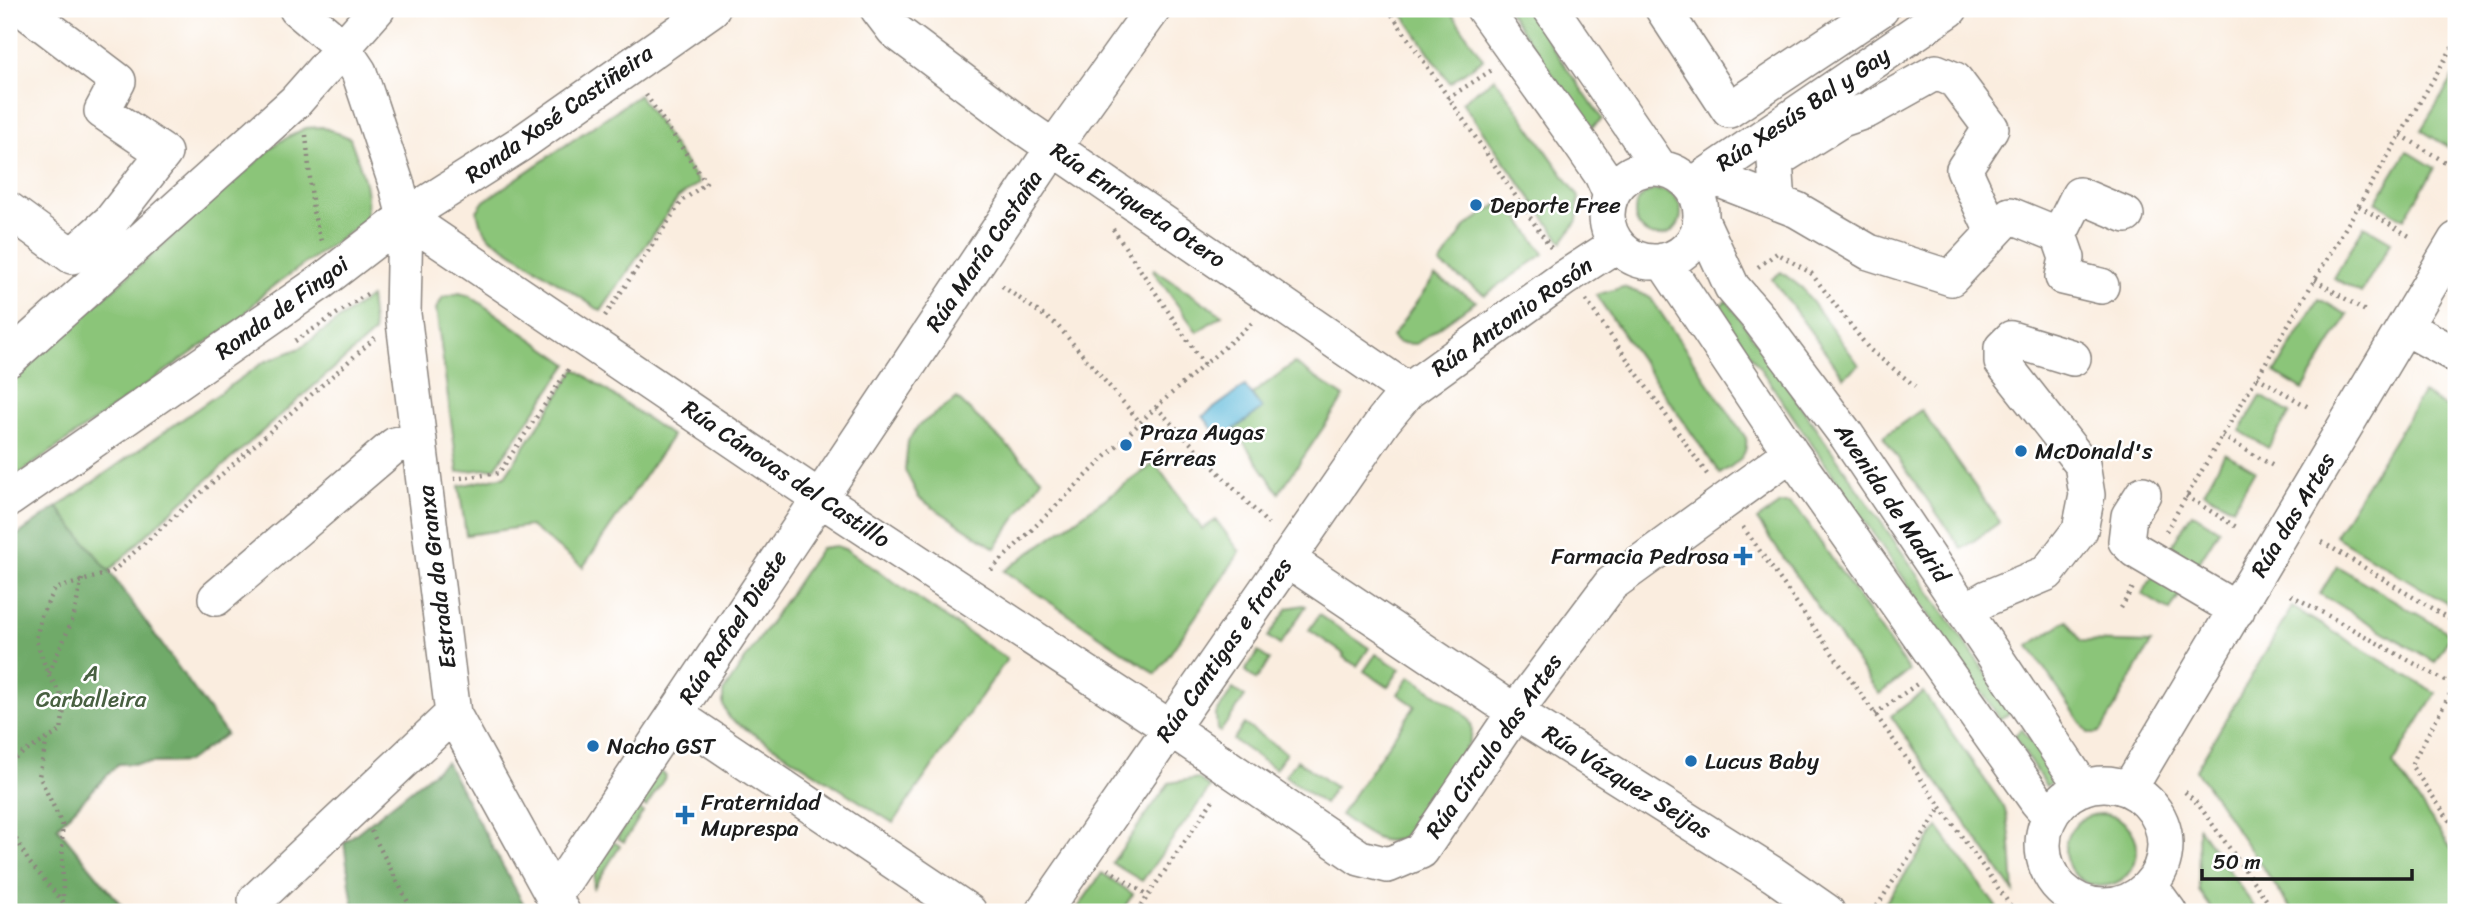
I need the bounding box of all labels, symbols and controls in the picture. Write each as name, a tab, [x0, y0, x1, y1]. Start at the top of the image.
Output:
street label: Ronda Xosé Castiñeira	[456, 33, 662, 195]
street label: Rúa Xesús Bal y Gay	[1707, 35, 1899, 183]
street label: Rúa Enriqueta Otero	[1042, 131, 1235, 279]
street label: Rúa María Castaña	[914, 161, 1054, 341]
place label: Deporte Free	[1490, 185, 1621, 226]
marker: Deporte Free	[1468, 197, 1484, 213]
street label: Ronda de Fingoi	[206, 245, 358, 371]
street label: Rúa Antonio Rosón	[1422, 246, 1602, 388]
street label: Rúa Cánovas del Castillo	[673, 389, 899, 560]
place label: Praza Augas Férreas	[1140, 412, 1265, 479]
street label: Avenida de Madrid	[1822, 413, 1962, 593]
place label: McDonald's	[2035, 431, 2153, 472]
marker: Praza Augas Férreas	[1118, 437, 1134, 453]
marker: McDonald's	[2013, 443, 2029, 459]
street label: Rúa das Artes	[2239, 444, 2347, 586]
street label: Estrada da Granxa	[405, 482, 469, 671]
place label: Farmacia Pedrosa	[1551, 536, 1729, 577]
street label: Rúa Rafael Dieste	[667, 541, 799, 713]
street label: Rúa Cantigas e frores	[1144, 548, 1304, 751]
marker: Farmacia Pedrosa	[1735, 548, 1751, 564]
street label: Rúa Círculo das Artes	[1414, 644, 1574, 847]
park label: A Carballeira	[36, 653, 147, 720]
street label: Rúa Vázquez Seijas	[1534, 713, 1720, 851]
place label: Nacho GST	[607, 726, 716, 767]
marker: Nacho GST	[585, 738, 601, 754]
place label: Lucus Baby	[1705, 741, 1819, 782]
marker: Lucus Baby	[1683, 753, 1699, 769]
place label: Fraternidad Muprespa	[701, 782, 822, 849]
marker: Fraternidad Muprespa	[675, 805, 695, 825]
scale bar	[2202, 837, 2412, 881]
text: 50 m	[2213, 843, 2261, 881]

